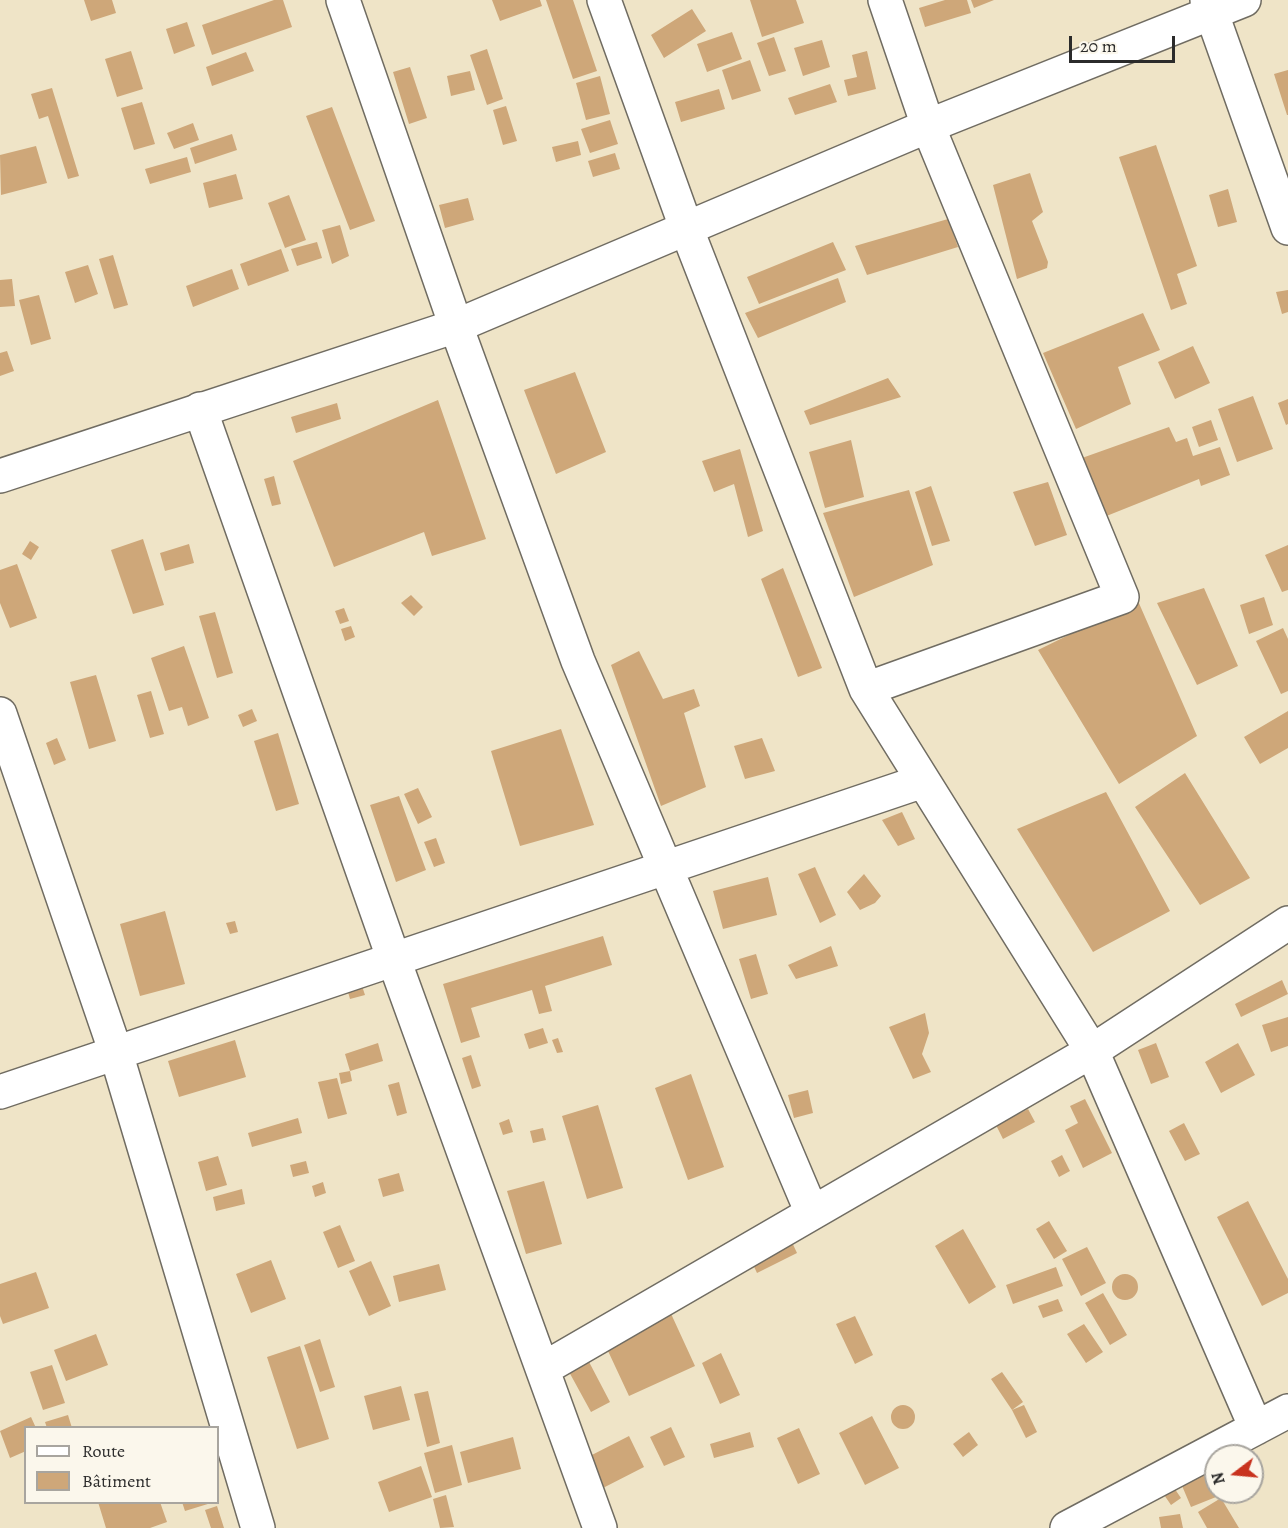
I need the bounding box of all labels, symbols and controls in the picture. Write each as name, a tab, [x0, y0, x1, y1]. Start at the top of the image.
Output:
scale bar	[1072, 24, 1178, 62]
text: 20 m	[1080, 34, 1117, 58]
legend	[24, 1426, 219, 1504]
text: Route	[82, 1439, 125, 1463]
north arrow	[1204, 1444, 1264, 1504]
text: Bâtiment	[82, 1469, 151, 1493]
text: N	[1206, 1470, 1231, 1487]

